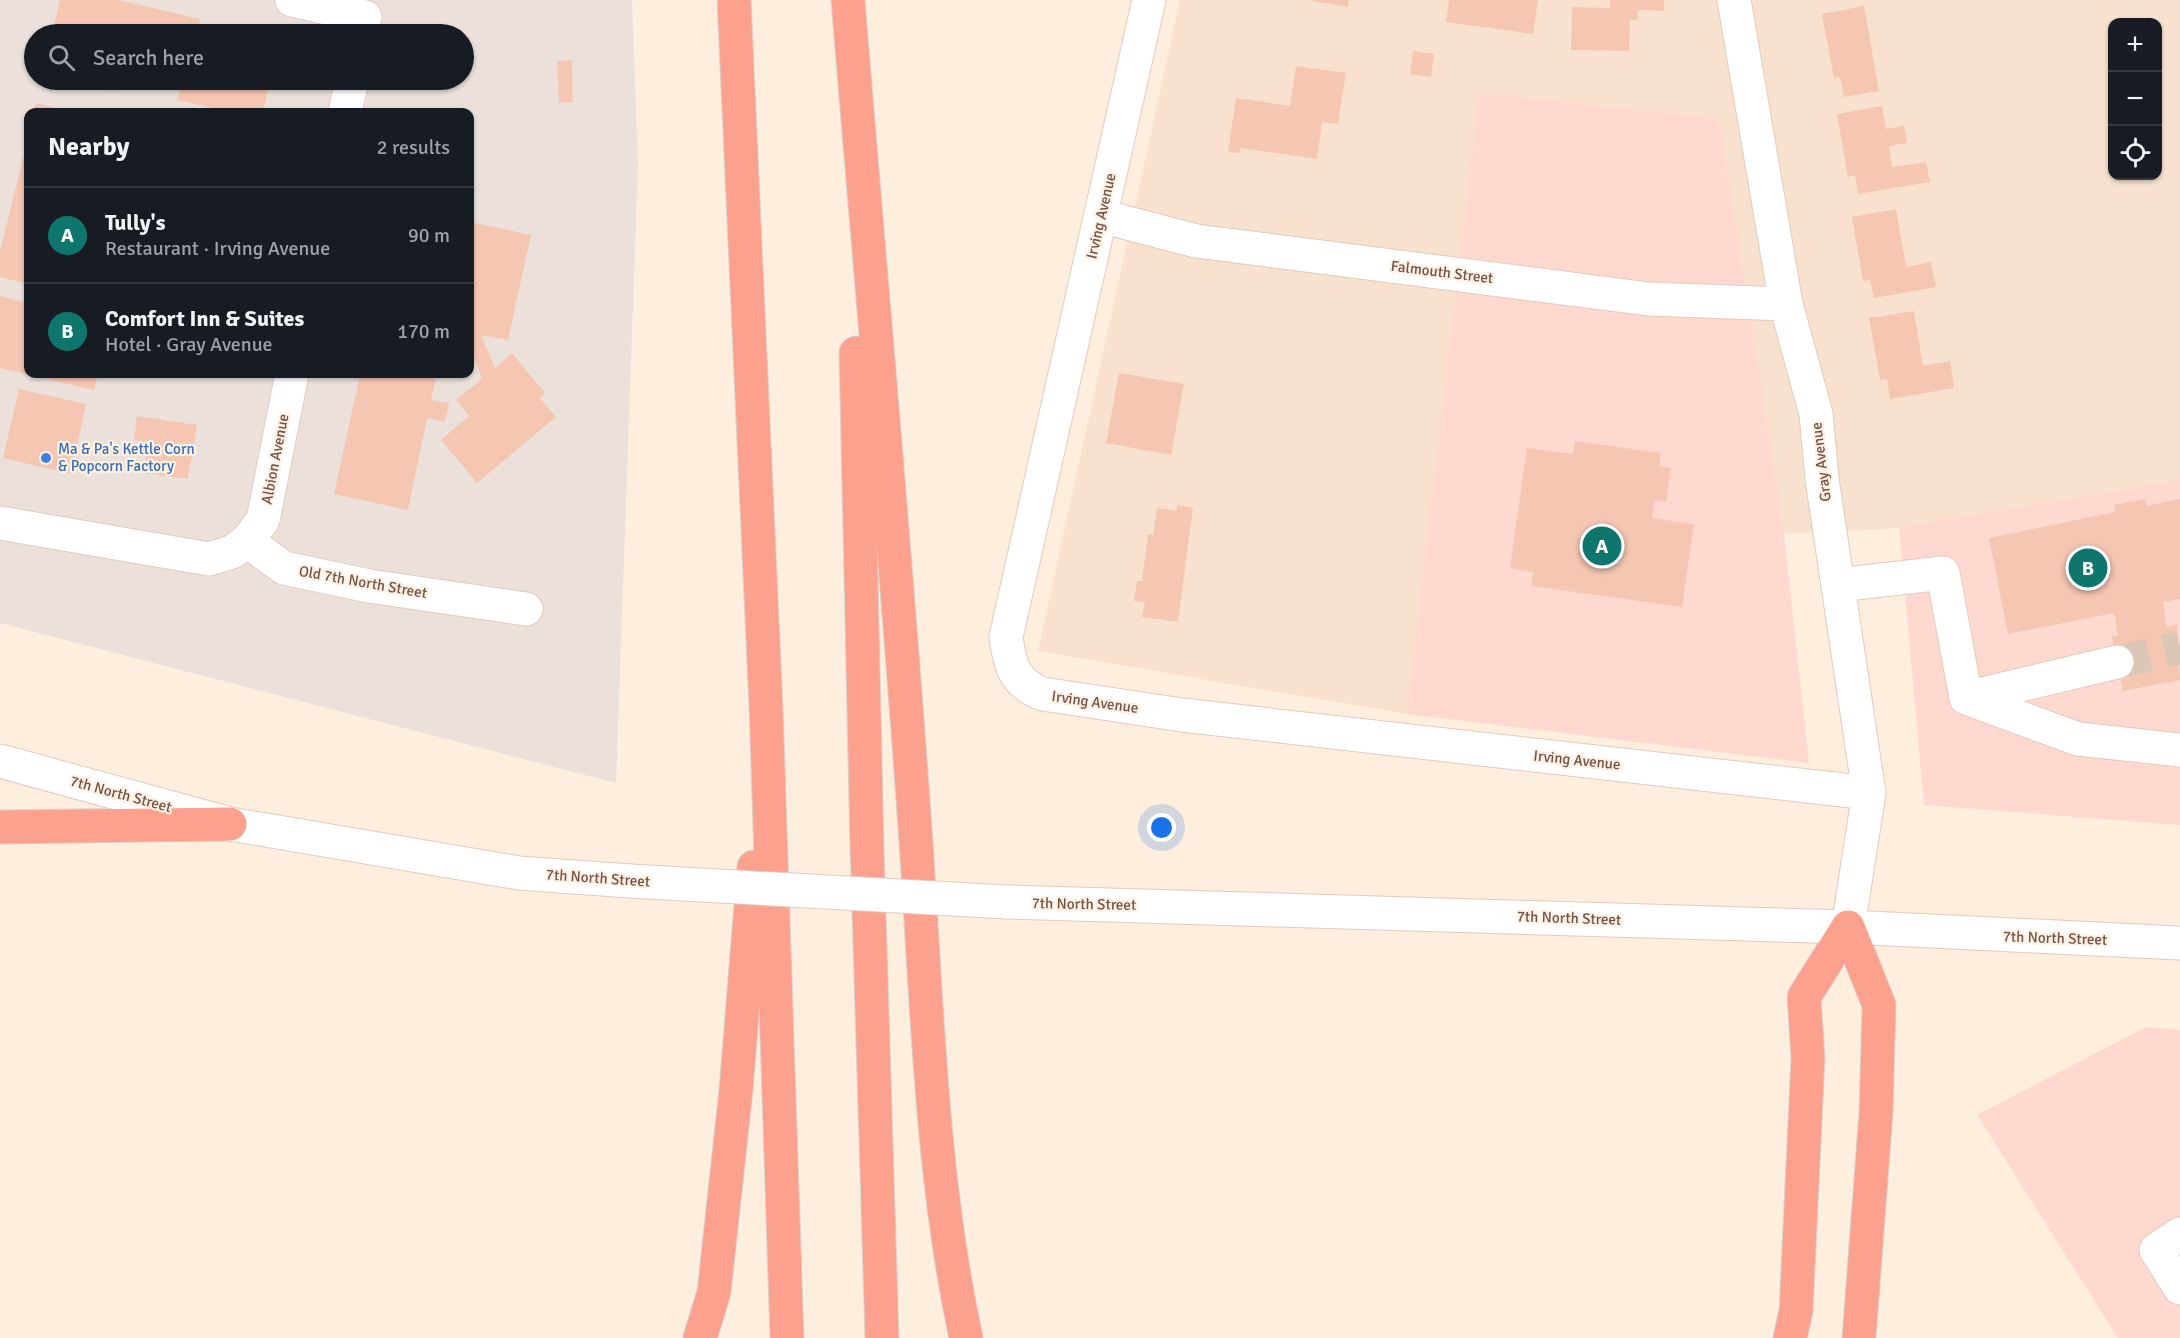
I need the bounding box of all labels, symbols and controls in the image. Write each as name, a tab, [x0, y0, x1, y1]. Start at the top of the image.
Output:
map controls	[2108, 18, 2162, 180]
button: +	[2108, 18, 2162, 72]
search box	[24, 24, 474, 90]
icon: search	[45, 41, 78, 74]
text: Search here	[93, 44, 204, 71]
button: −	[2108, 72, 2162, 126]
button: locate	[2108, 126, 2162, 180]
text: Nearby	[48, 131, 129, 163]
text: 2 results	[377, 135, 450, 160]
street label: Irving Avenue	[1082, 171, 1120, 261]
text: Tully's	[105, 209, 165, 236]
text: A	[61, 223, 74, 248]
text: 90 m	[408, 223, 450, 248]
text: Restaurant · Irving Avenue	[105, 236, 330, 261]
street label: Falmouth Street	[1390, 257, 1494, 287]
text: Comfort Inn & Suites	[105, 305, 304, 332]
text: B	[61, 319, 74, 344]
text: 170 m	[397, 319, 450, 344]
text: Hotel · Gray Avenue	[105, 332, 273, 357]
street label: Albion Avenue	[257, 412, 293, 506]
street label: Gray Avenue	[1807, 421, 1835, 503]
place label: Ma & Pa's Kettle Corn & Popcorn Factory	[58, 440, 195, 475]
marker: Ma & Pa's Kettle Corn & Popcorn Factory	[39, 451, 53, 465]
pin: A	[1582, 524, 1622, 568]
pin: B	[2068, 546, 2108, 590]
street label: Old 7th North Street	[297, 562, 429, 602]
street label: Irving Avenue	[1050, 687, 1140, 717]
street label: Irving Avenue	[1533, 746, 1621, 774]
street label: 7th North Street	[68, 772, 174, 816]
your location	[1147, 813, 1176, 842]
street label: 7th North Street	[545, 865, 651, 891]
street label: 7th North Street	[1032, 894, 1136, 914]
street label: 7th North Street	[1516, 907, 1622, 929]
street label: 7th North Street	[2002, 927, 2108, 949]

